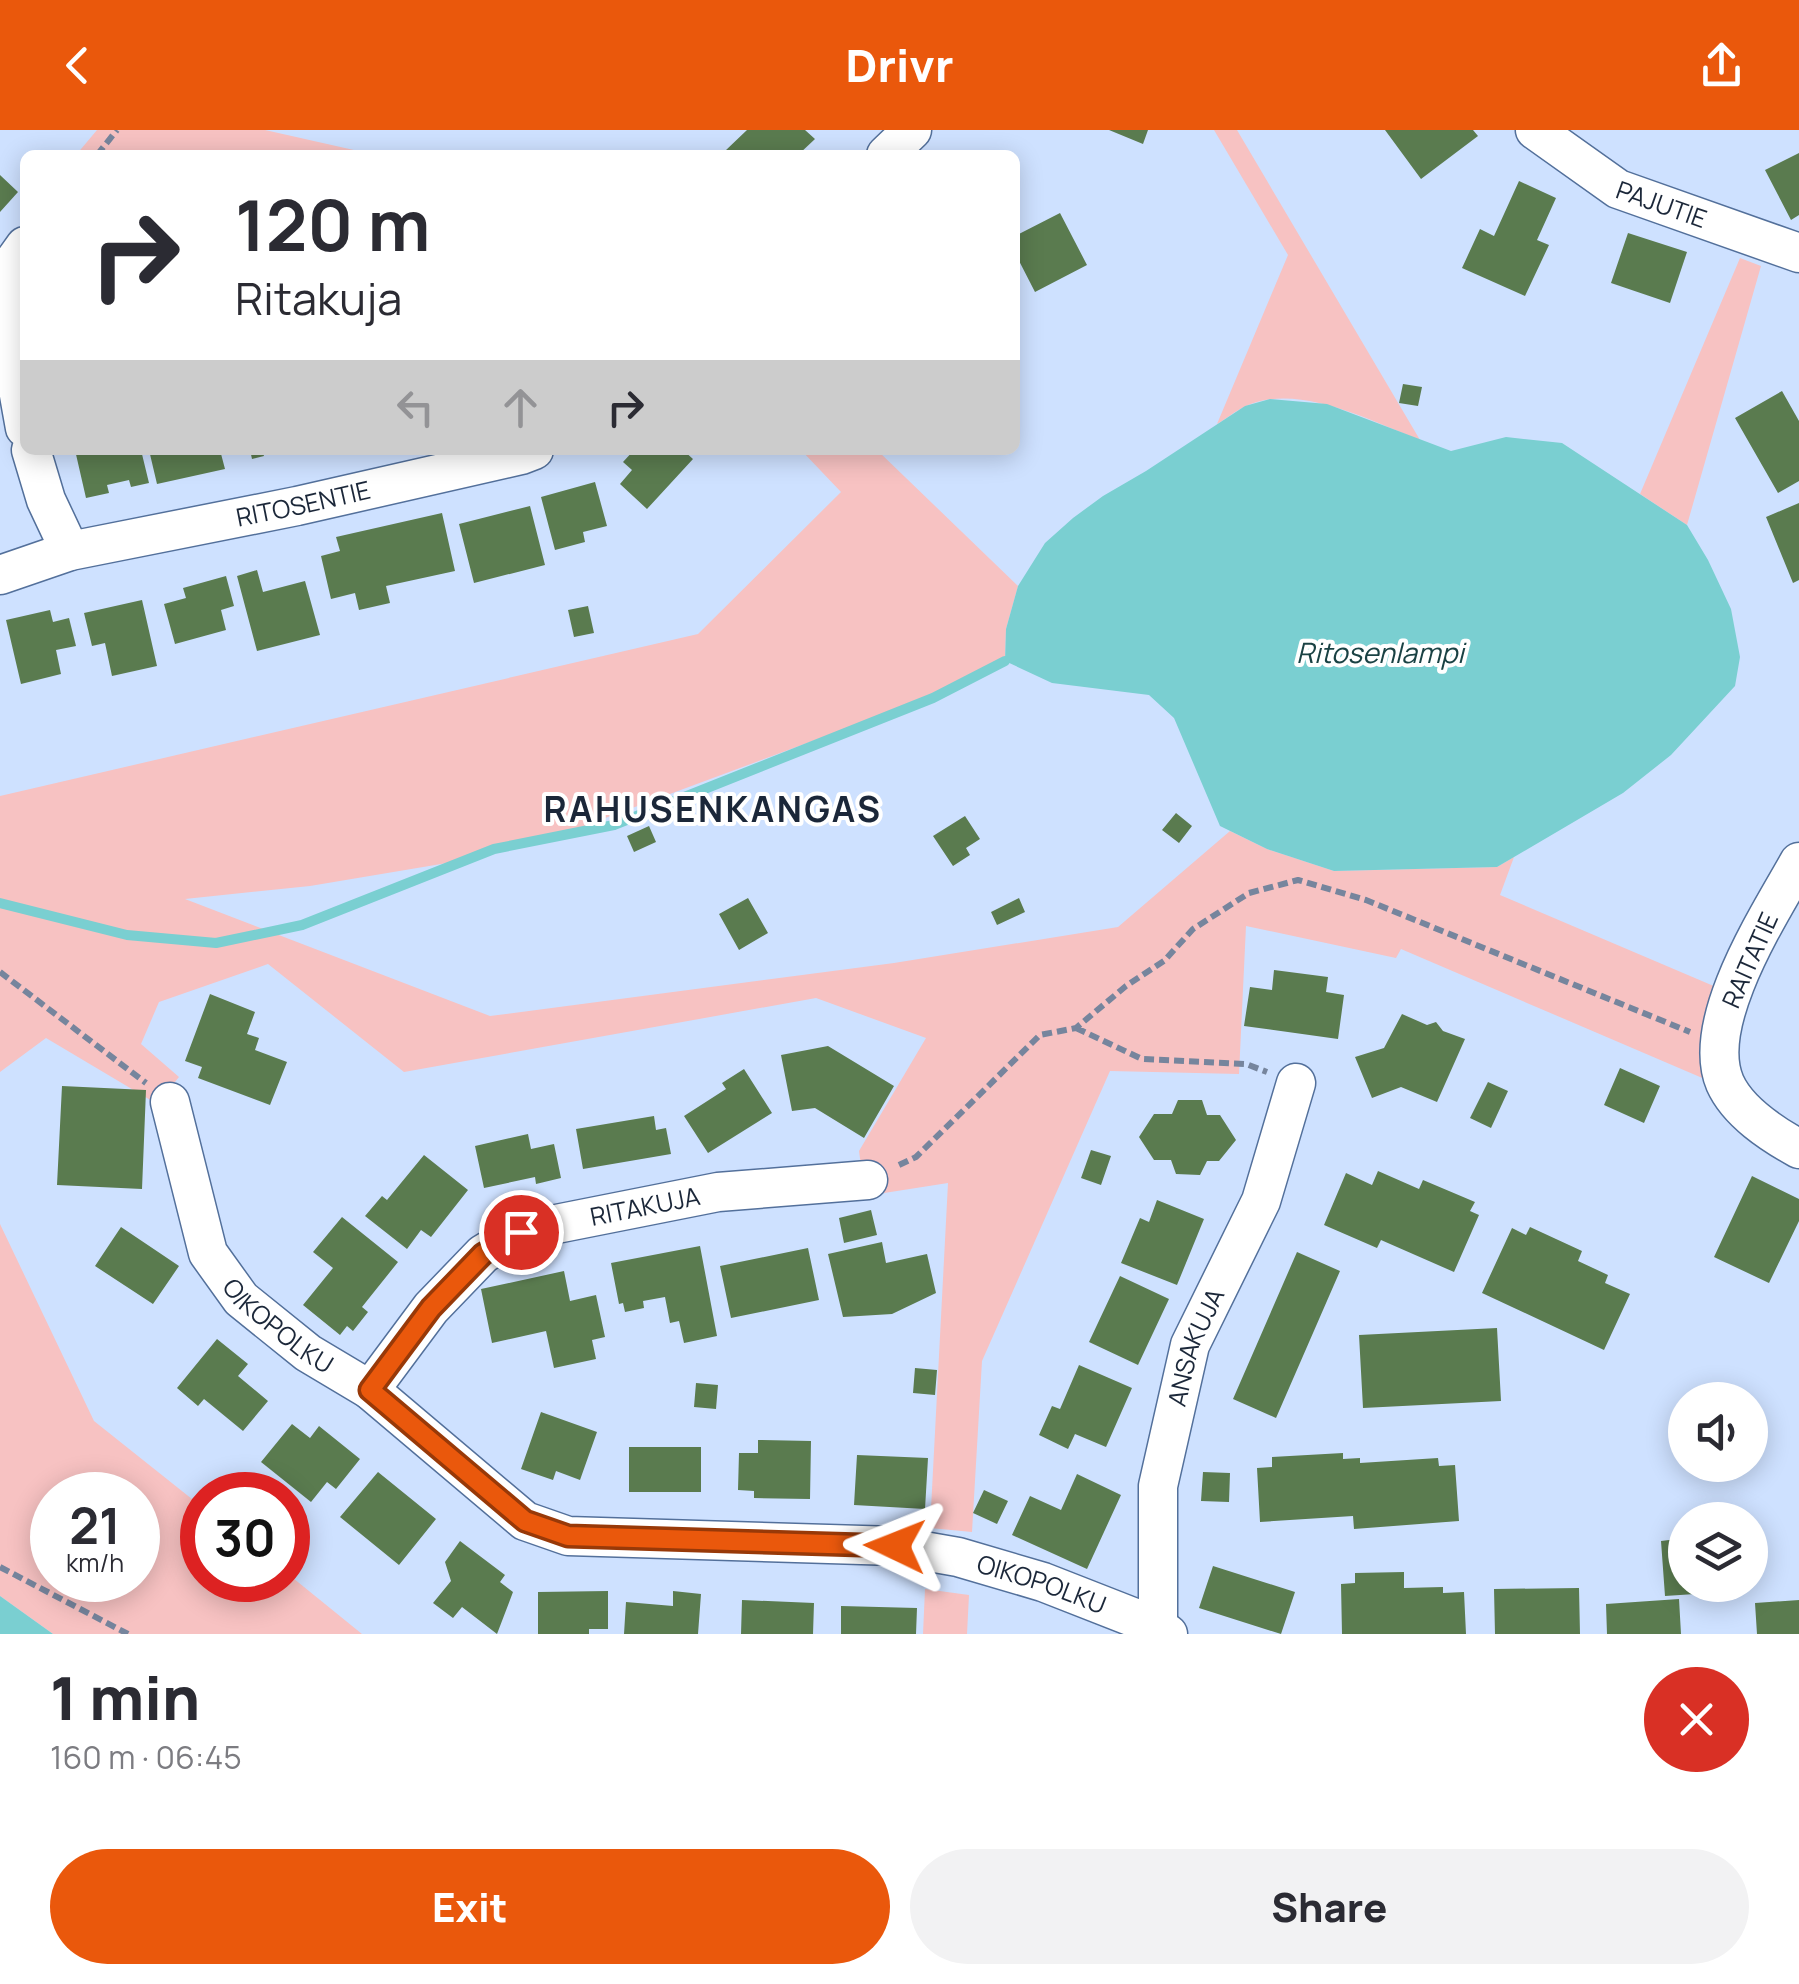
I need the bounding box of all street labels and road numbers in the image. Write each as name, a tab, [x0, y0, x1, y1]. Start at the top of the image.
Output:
street label: PAJUTIE	[1612, 172, 1712, 236]
street label: RITOSENTIE	[233, 472, 374, 535]
street label: RAITATIE	[1713, 906, 1786, 1013]
street label: RITAKUJA	[587, 1178, 703, 1234]
street label: OIKOPOLKU	[215, 1271, 340, 1381]
street label: ANSAKUJA	[1159, 1282, 1232, 1410]
street label: OIKOPOLKU	[973, 1546, 1111, 1622]

